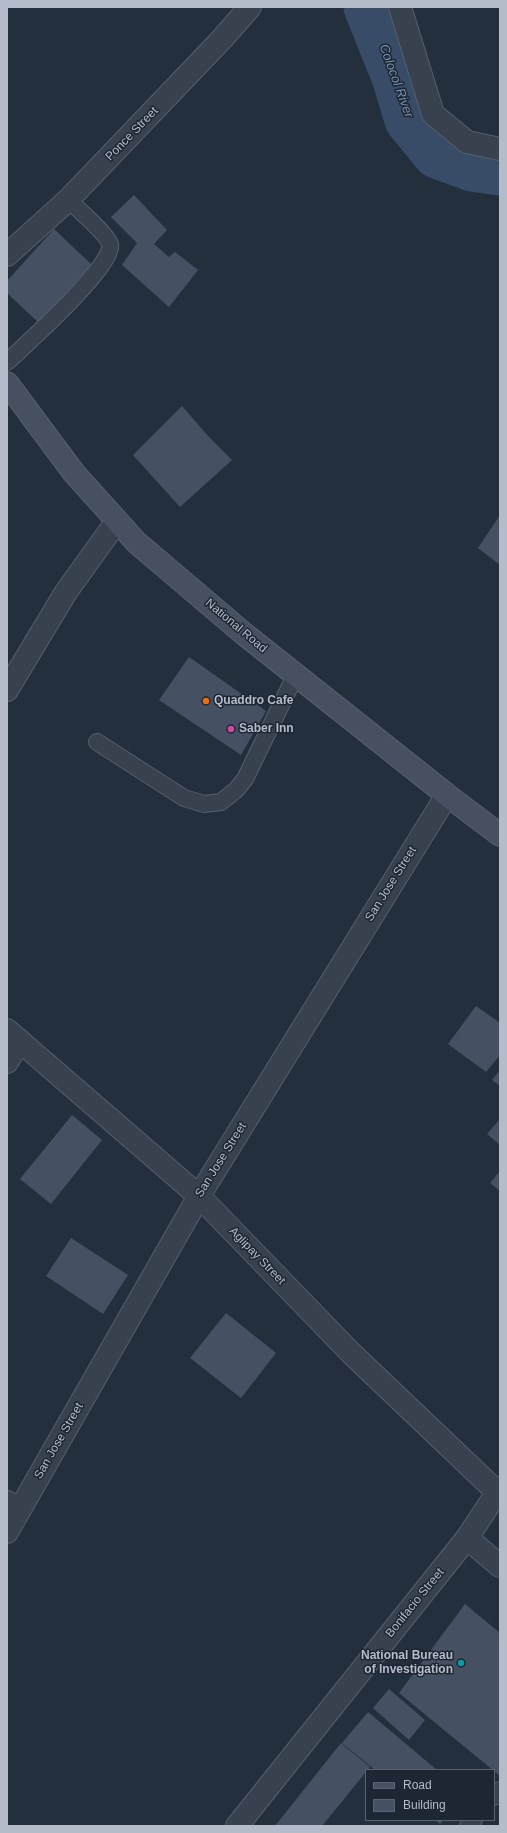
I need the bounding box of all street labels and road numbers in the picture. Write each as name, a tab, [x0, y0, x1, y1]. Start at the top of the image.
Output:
street label: Ponce Street	[103, 104, 161, 164]
street label: National Road	[202, 596, 270, 656]
street label: San Jose Street	[362, 844, 420, 924]
street label: San Jose Street	[192, 1120, 250, 1200]
street label: Aglipay Street	[226, 1224, 288, 1288]
street label: San Jose Street	[31, 1400, 87, 1482]
street label: Bonifacio Street	[383, 1566, 447, 1640]

